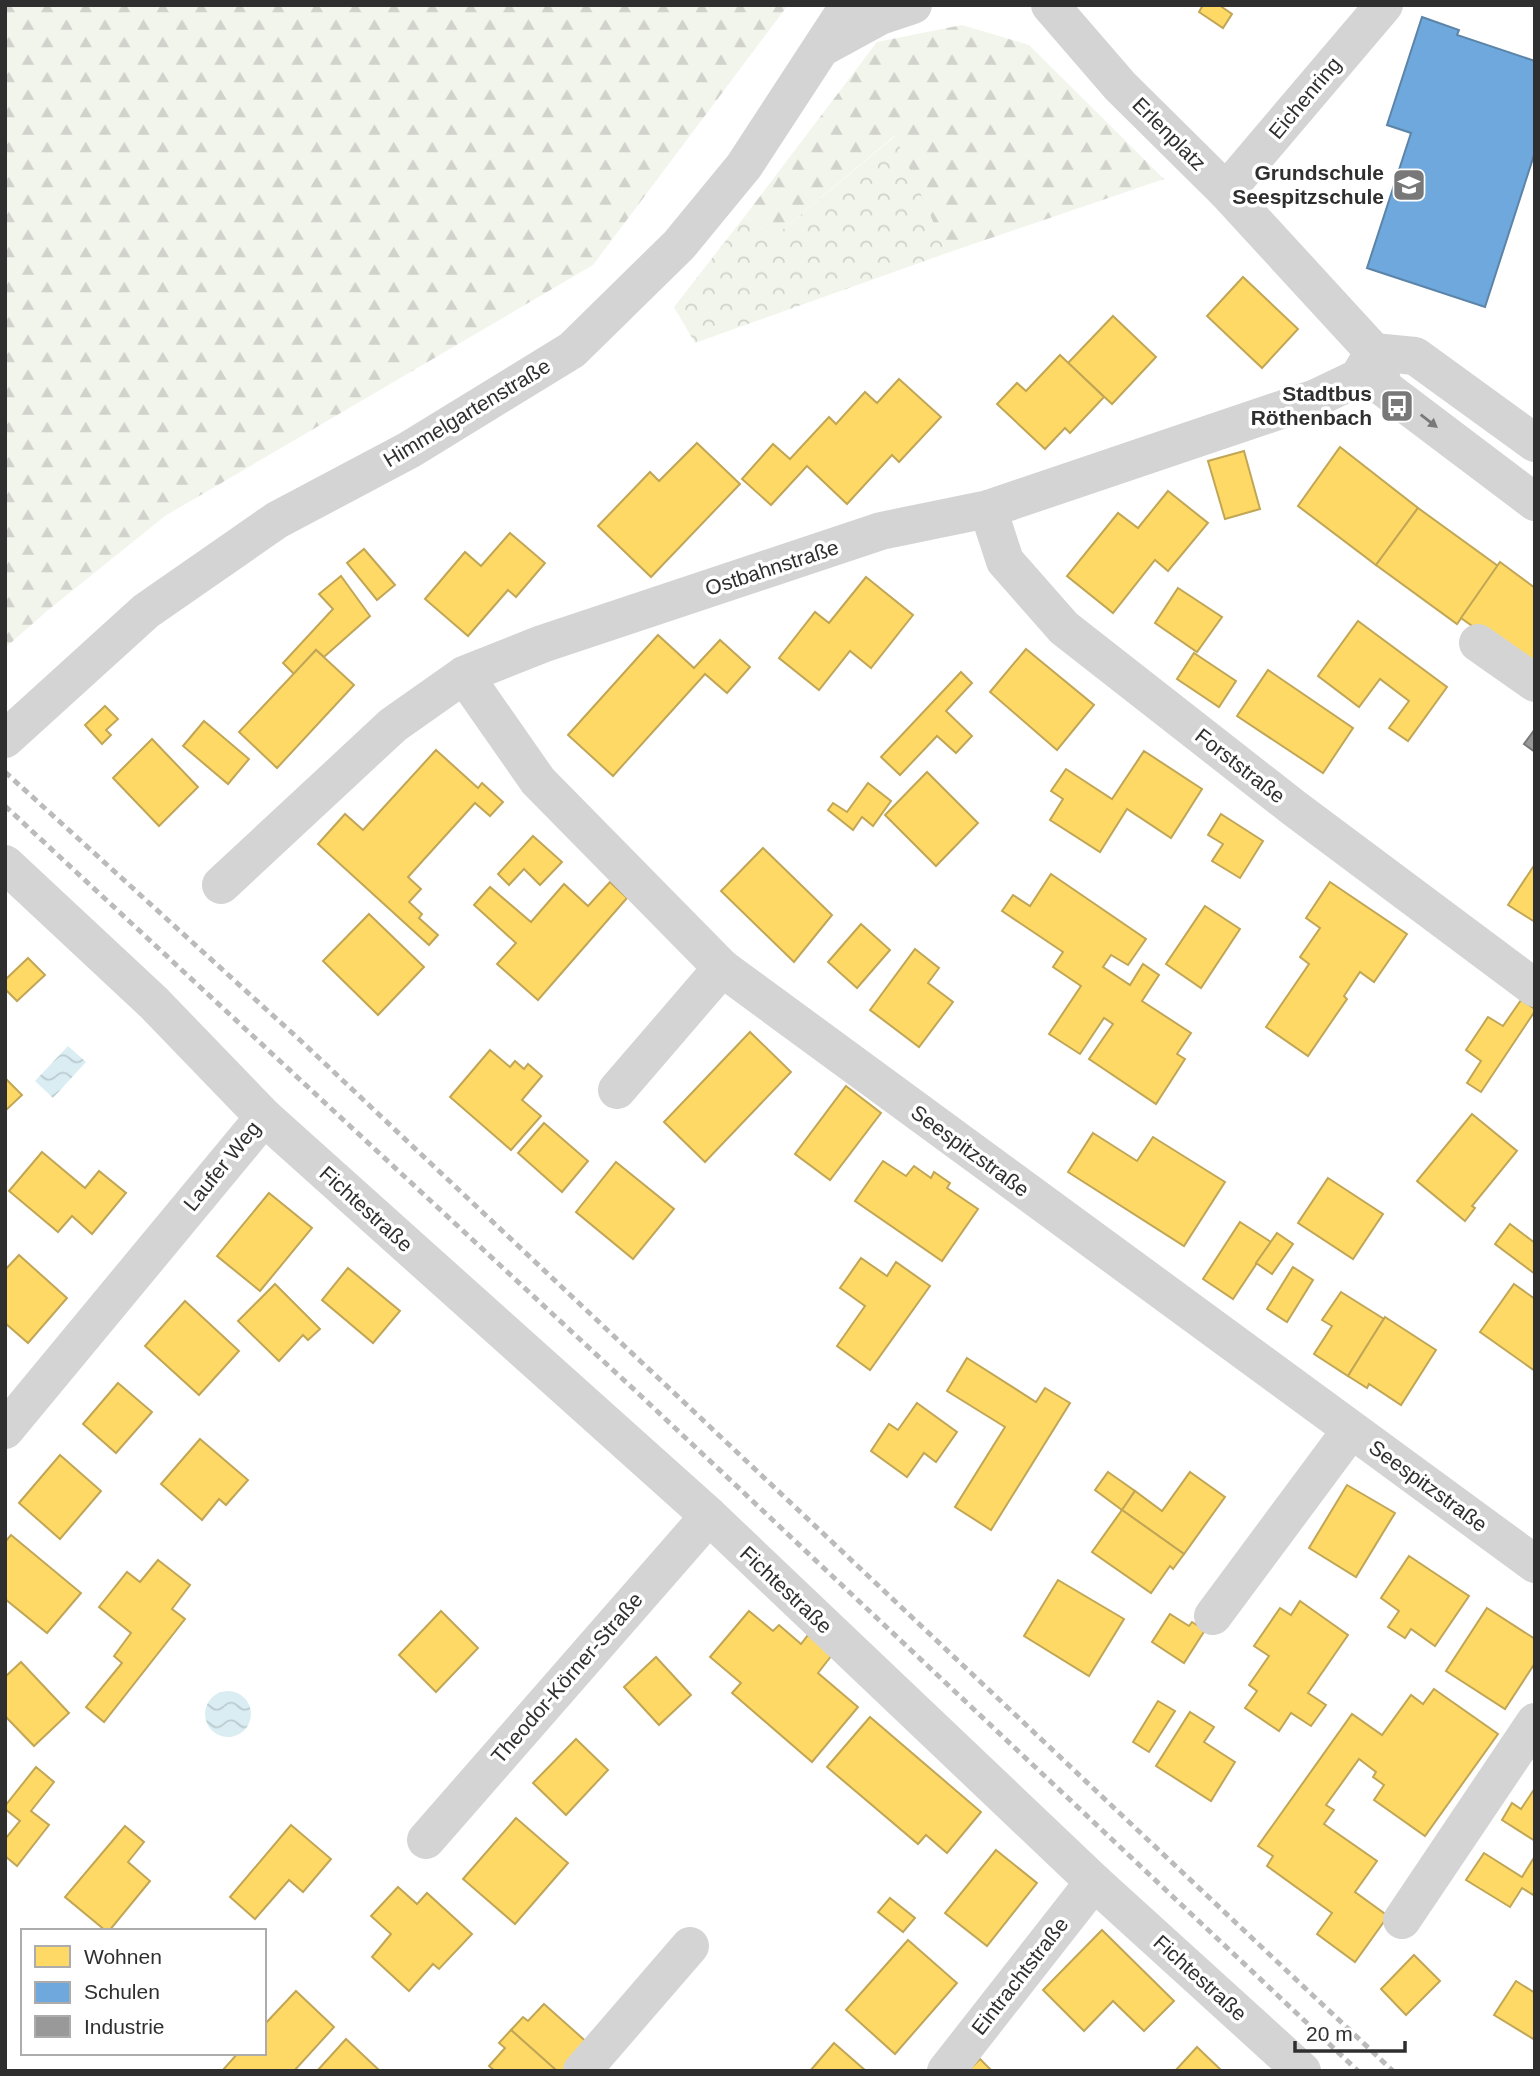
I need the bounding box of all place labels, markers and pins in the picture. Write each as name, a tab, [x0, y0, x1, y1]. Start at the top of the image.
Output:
place label: Grundschule Seespitzschule	[1232, 161, 1384, 208]
school or university icon: Grundschule Seespitzschule	[1390, 166, 1428, 204]
place label: Stadtbus Röthenbach	[1251, 382, 1372, 429]
bus stop icon: Stadtbus Röthenbach	[1378, 387, 1416, 425]

